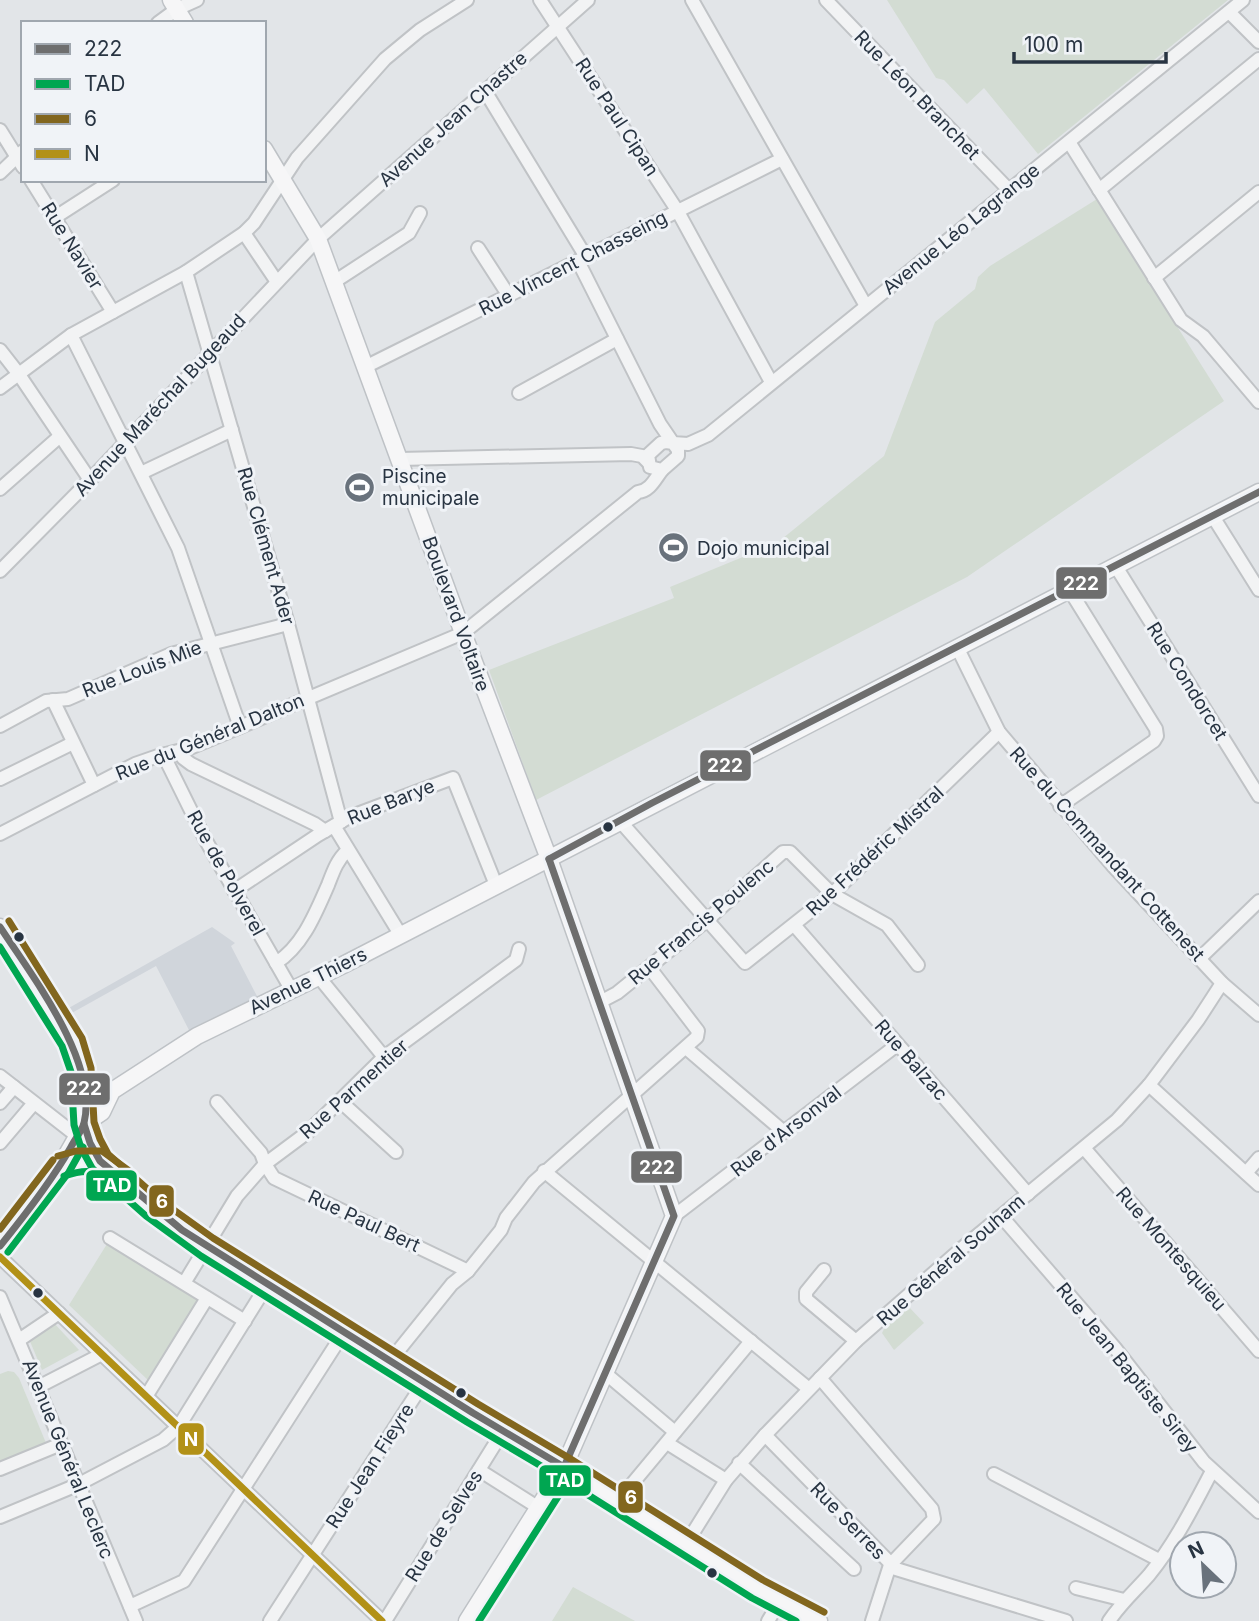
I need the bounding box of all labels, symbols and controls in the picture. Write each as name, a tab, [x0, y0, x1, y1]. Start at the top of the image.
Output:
legend	[21, 21, 266, 182]
scale bar	[1014, 21, 1166, 65]
street label: Rue Léon Branchet	[849, 26, 985, 164]
text: 100 m	[1024, 32, 1083, 57]
text: 222	[84, 36, 122, 61]
street label: Avenue Jean Chastre	[374, 46, 532, 192]
street label: Rue Paul Cipan	[570, 54, 664, 180]
text: TAD	[84, 71, 125, 96]
text: 6	[84, 106, 97, 131]
text: N	[84, 141, 100, 166]
street label: Avenue Léo Lagrange	[878, 159, 1044, 299]
street label: Rue Navier	[36, 198, 108, 294]
street label: Rue Vincent Chasseing	[475, 206, 671, 320]
street label: Avenue Maréchal Bugeaud	[70, 309, 250, 501]
street label: Rue Clément Ader	[232, 465, 300, 627]
place label: Piscine municipale	[382, 465, 479, 510]
sports icon: Piscine municipale	[342, 470, 376, 504]
sports icon: Dojo municipal	[657, 531, 691, 565]
street label: Boulevard Voltaire	[417, 533, 495, 695]
place label: Dojo municipal	[697, 537, 830, 560]
line badge: 222	[1055, 566, 1108, 600]
text: 222	[1063, 572, 1099, 595]
street label: Rue Condorcet	[1142, 618, 1232, 744]
street label: Rue Louis Mie	[79, 636, 205, 702]
street label: Rue du Général Dalton	[112, 689, 308, 785]
street label: Rue du Commandant Cottenest	[1005, 742, 1209, 966]
line badge: 222	[699, 749, 752, 782]
text: 222	[707, 754, 743, 777]
street label: Rue Barye	[344, 774, 438, 830]
street label: Rue Frédéric Mistral	[801, 781, 949, 921]
street label: Rue de Polverel	[182, 806, 270, 940]
unlabelled marker	[601, 820, 615, 834]
street label: Rue Francis Poulenc	[624, 854, 778, 990]
unlabelled marker	[12, 930, 26, 944]
street label: Avenue Thiers	[245, 943, 371, 1019]
street label: Rue Balzac	[870, 1015, 952, 1105]
street label: Rue Parmentier	[295, 1034, 413, 1144]
line badge: 222	[58, 1072, 111, 1106]
text: 222	[66, 1077, 102, 1100]
street label: Rue d'Arsonval	[726, 1081, 846, 1181]
line badge: 222	[630, 1150, 683, 1184]
text: 222	[639, 1156, 675, 1179]
line badge: TAD	[85, 1169, 138, 1202]
text: TAD	[93, 1174, 131, 1197]
street label: Rue Montesquieu	[1111, 1182, 1231, 1316]
line badge: 6	[148, 1184, 175, 1218]
street label: Rue Paul Bert	[304, 1185, 424, 1257]
street label: Rue Général Souham	[872, 1189, 1030, 1331]
text: 6	[156, 1190, 168, 1213]
street label: Rue Jean Baptiste Sirey	[1051, 1278, 1203, 1458]
unlabelled marker	[31, 1286, 45, 1300]
street label: Avenue Général Leclerc	[17, 1356, 119, 1562]
unlabelled marker	[454, 1386, 468, 1400]
street label: Rue Jean Fieyre	[321, 1399, 419, 1533]
line badge: N	[177, 1422, 205, 1456]
text: N	[184, 1428, 198, 1451]
line badge: TAD	[538, 1464, 592, 1497]
street label: Rue de Selves	[401, 1466, 487, 1586]
text: TAD	[546, 1469, 584, 1492]
street label: Rue Serres	[805, 1478, 891, 1564]
line badge: 6	[617, 1480, 644, 1514]
text: 6	[625, 1486, 637, 1509]
north arrow	[1168, 1530, 1238, 1600]
text: N	[1185, 1537, 1207, 1564]
unlabelled marker	[705, 1566, 719, 1580]

